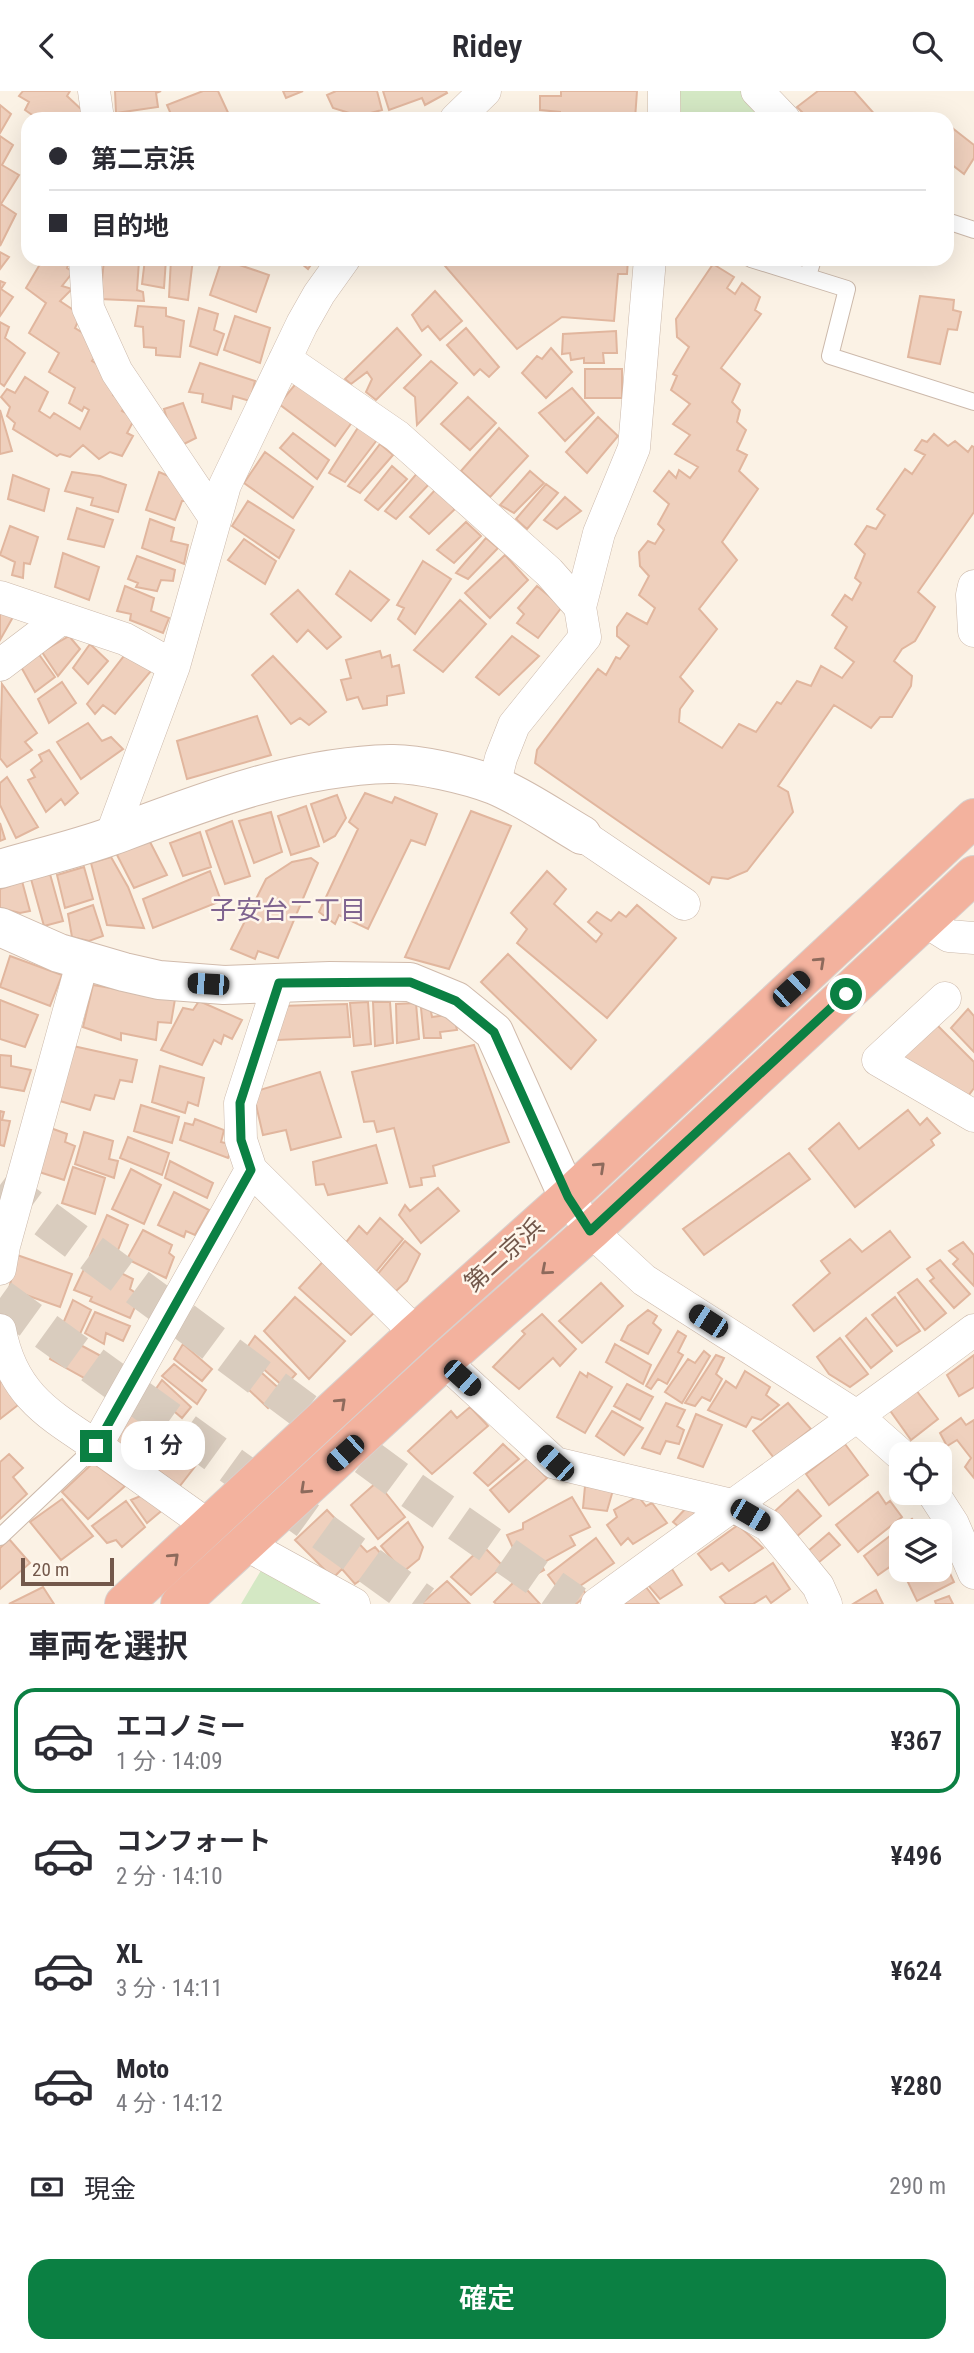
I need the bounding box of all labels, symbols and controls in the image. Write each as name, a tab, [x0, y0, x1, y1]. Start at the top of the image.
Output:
icon: back	[28, 27, 66, 65]
text: Ridey	[452, 27, 522, 65]
icon: search	[908, 27, 946, 65]
text: 第二京浜	[91, 144, 195, 174]
text: 目的地	[91, 211, 169, 241]
district label: 子安台二丁目	[210, 895, 366, 925]
one-way arrow	[812, 958, 825, 970]
car	[769, 967, 814, 1011]
car	[187, 972, 230, 996]
route start	[830, 978, 862, 1010]
one-way arrow	[592, 1163, 605, 1176]
street label: 第二京浜	[459, 1212, 549, 1298]
one-way arrow	[541, 1262, 554, 1275]
car	[685, 1301, 732, 1341]
car	[440, 1356, 485, 1400]
one-way arrow	[333, 1399, 346, 1411]
callout: 1 分	[120, 1421, 204, 1471]
route end	[80, 1430, 112, 1462]
car	[323, 1431, 368, 1475]
text: 1 分	[143, 1432, 183, 1459]
car	[533, 1441, 578, 1485]
map controls	[889, 1442, 952, 1582]
button: locate	[889, 1442, 952, 1505]
one-way arrow	[300, 1481, 313, 1493]
car	[727, 1495, 774, 1535]
button: layers	[889, 1519, 952, 1582]
one-way arrow	[166, 1553, 179, 1566]
scale bar	[21, 1555, 114, 1587]
text: 20 m	[32, 1558, 69, 1581]
text: 車両を選択	[28, 1627, 188, 1665]
icon: car	[32, 1709, 95, 1772]
text: エコノミー	[116, 1711, 246, 1741]
text: ¥367	[890, 1726, 942, 1756]
text: 1 分 · 14:09	[116, 1748, 223, 1775]
icon: car	[32, 1824, 95, 1887]
text: コンフォート	[116, 1826, 271, 1856]
text: ¥496	[890, 1841, 942, 1871]
text: 2 分 · 14:10	[116, 1863, 223, 1890]
icon: car	[32, 1939, 95, 2002]
text: XL	[116, 1939, 143, 1969]
text: ¥624	[890, 1956, 942, 1986]
text: 3 分 · 14:11	[116, 1975, 223, 2002]
icon: car	[32, 2054, 95, 2117]
text: Moto	[116, 2054, 169, 2084]
text: ¥280	[890, 2071, 942, 2101]
text: 4 分 · 14:12	[116, 2090, 223, 2117]
icon: cash	[28, 2168, 66, 2206]
text: 290 m	[889, 2173, 946, 2200]
text: 現金	[84, 2174, 136, 2204]
button: 確定	[28, 2259, 946, 2339]

